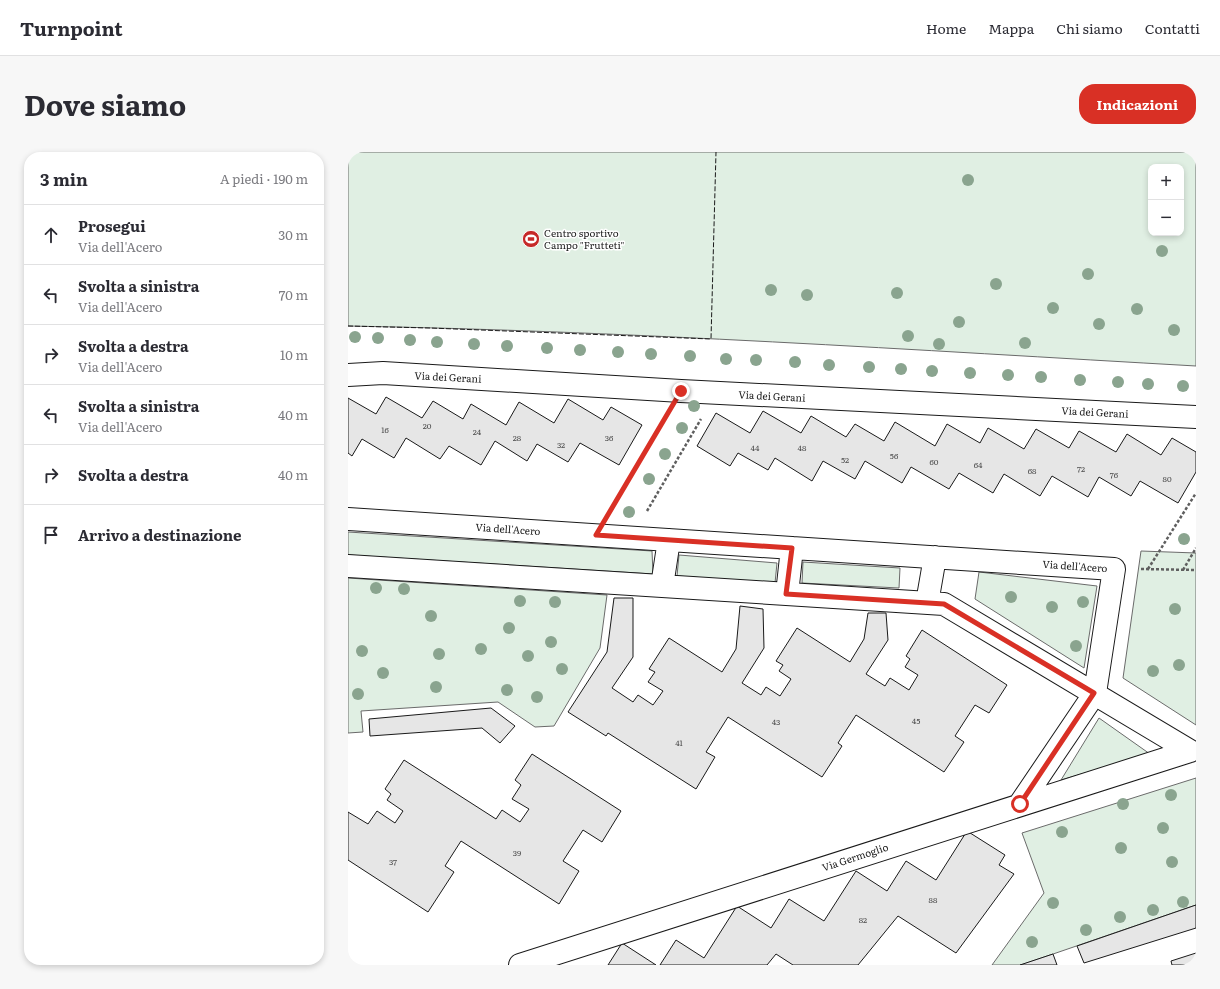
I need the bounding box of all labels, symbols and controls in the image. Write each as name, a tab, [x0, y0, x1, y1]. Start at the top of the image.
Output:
text: Turnpoint	[20, 14, 123, 42]
text: Home	[926, 18, 966, 38]
text: Mappa	[988, 18, 1034, 38]
text: Chi siamo	[1056, 18, 1123, 38]
text: Contatti	[1145, 18, 1200, 38]
text: Dove siamo	[24, 83, 186, 125]
button: Indicazioni	[1079, 84, 1196, 124]
map controls	[1148, 164, 1184, 236]
button: +	[1148, 164, 1184, 200]
text: 3 min	[40, 166, 88, 191]
text: A piedi · 190 m	[220, 169, 308, 188]
button: −	[1148, 200, 1184, 236]
text: Prosegui	[78, 214, 146, 237]
icon: ahead	[40, 224, 62, 246]
text: 30 m	[278, 225, 308, 244]
place label: Centro sportivo Campo "Frutteti"	[544, 225, 625, 252]
sports icon: Centro sportivo Campo "Frutteti"	[521, 229, 541, 249]
text: Via dell'Acero	[78, 237, 163, 256]
text: Svolta a sinistra	[78, 274, 199, 297]
icon: left	[40, 284, 62, 306]
text: 70 m	[279, 285, 308, 304]
text: Via dell'Acero	[78, 297, 163, 316]
text: Svolta a destra	[78, 334, 189, 357]
icon: right	[40, 344, 62, 366]
text: 10 m	[280, 345, 308, 364]
text: Via dell'Acero	[78, 357, 163, 376]
street label: Via dei Gerani	[414, 367, 483, 386]
route end	[672, 382, 690, 400]
street label: Via dei Gerani	[738, 386, 807, 405]
text: Svolta a sinistra	[78, 394, 199, 417]
street label: Via dei Gerani	[1061, 402, 1130, 421]
icon: left	[40, 404, 62, 426]
text: 40 m	[278, 405, 308, 424]
text: Via dell'Acero	[78, 417, 163, 436]
house number: 20	[423, 420, 432, 431]
house number: 16	[381, 424, 389, 435]
house number: 24	[473, 426, 482, 437]
house number: 28	[513, 432, 522, 443]
house number: 36	[605, 432, 614, 443]
house number: 32	[557, 439, 565, 450]
house number: 44	[751, 442, 760, 453]
house number: 48	[798, 442, 807, 453]
house number: 56	[890, 450, 899, 461]
house number: 52	[841, 454, 849, 465]
house number: 60	[930, 456, 939, 467]
house number: 64	[974, 459, 983, 470]
text: Svolta a destra	[78, 463, 189, 486]
house number: 72	[1077, 463, 1085, 474]
icon: right	[40, 464, 62, 486]
text: 40 m	[278, 465, 308, 484]
house number: 68	[1028, 465, 1037, 476]
house number: 76	[1110, 469, 1119, 480]
house number: 80	[1162, 473, 1172, 484]
street label: Via dell'Acero	[475, 519, 541, 538]
text: Arrivo a destinazione	[78, 523, 242, 546]
icon: arrive	[40, 524, 62, 546]
street label: Via dell'Acero	[1042, 556, 1108, 575]
house number: 45	[912, 715, 920, 726]
house number: 43	[772, 716, 780, 727]
house number: 41	[675, 737, 684, 748]
route start	[1011, 795, 1029, 813]
street label: Via Germoglio	[820, 839, 890, 874]
house number: 39	[513, 847, 521, 858]
house number: 37	[389, 856, 397, 867]
house number: 88	[929, 894, 938, 905]
house number: 82	[859, 914, 867, 925]

